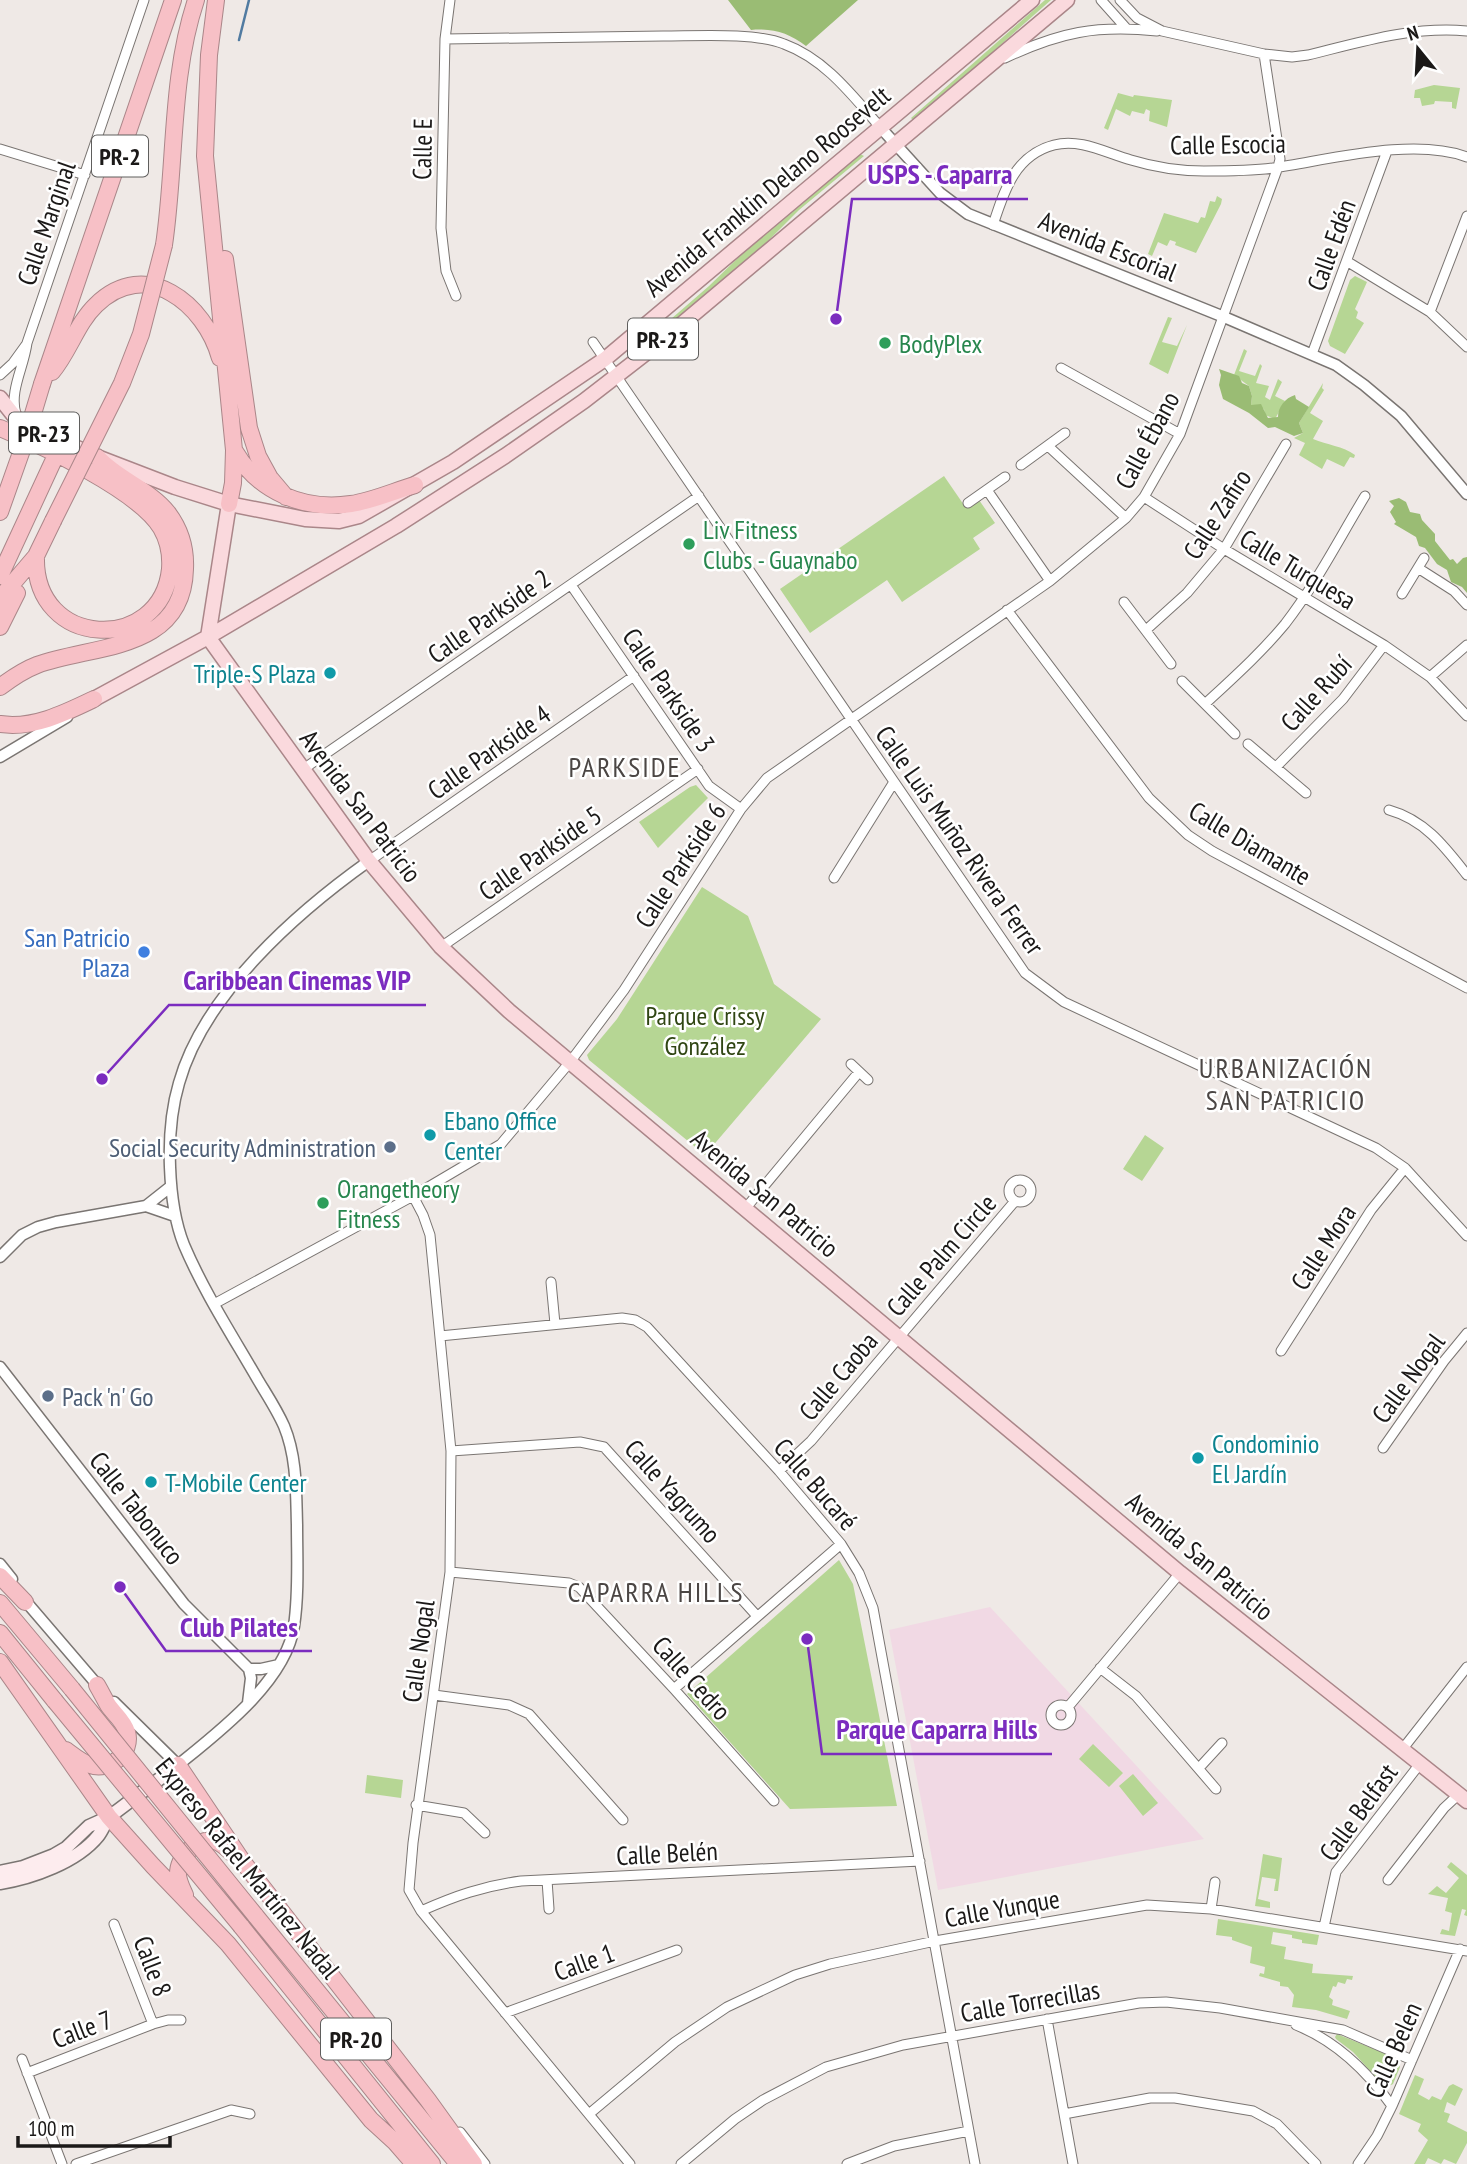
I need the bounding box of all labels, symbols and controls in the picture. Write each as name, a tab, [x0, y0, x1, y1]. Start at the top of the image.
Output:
north arrow	[1383, 14, 1453, 84]
text: N	[1404, 20, 1421, 46]
street label: Avenida Franklin Delano Roosevelt	[637, 78, 897, 304]
street label: Calle E	[405, 118, 439, 180]
street label: Calle Escocia	[1170, 126, 1286, 162]
road number: PR-2	[92, 136, 148, 176]
callout: USPS - Caparra	[852, 150, 1028, 199]
text: USPS - Caparra	[867, 155, 1013, 192]
street label: Calle Marginal	[9, 157, 83, 289]
street label: Calle Edén	[1299, 195, 1363, 295]
street label: Avenida Escorial	[1034, 203, 1182, 289]
road number: PR-23	[628, 318, 698, 360]
place label: BodyPlex	[899, 327, 983, 360]
marker: BodyPlex	[877, 335, 893, 351]
street label: Calle Ébano	[1108, 386, 1186, 494]
road number: PR-23	[9, 412, 79, 453]
street label: Calle Zafiro	[1176, 463, 1258, 565]
place label: Liv Fitness Clubs - Guaynabo	[703, 513, 858, 576]
street label: Calle Turquesa	[1234, 521, 1362, 617]
marker: Liv Fitness Clubs - Guaynabo	[681, 536, 697, 552]
street label: Calle Parkside 2	[421, 562, 557, 670]
street label: Calle Parkside 3	[615, 622, 723, 758]
street label: Calle Rubí	[1273, 648, 1359, 738]
place label: Triple-S Plaza	[194, 657, 316, 690]
marker: Triple-S Plaza	[322, 665, 338, 681]
street label: Calle Parkside 4	[421, 697, 557, 806]
street label: Calle Luis Muñoz Rivera Ferrer	[868, 719, 1052, 961]
street label: Avenida San Patricio	[293, 723, 429, 889]
district label: PARKSIDE	[569, 748, 681, 785]
street label: Calle Diamante	[1183, 794, 1317, 892]
street label: Calle Parkside 6	[627, 796, 733, 934]
street label: Calle Parkside 5	[472, 799, 608, 907]
place label: San Patricio Plaza	[24, 921, 130, 984]
marker: San Patricio Plaza	[136, 944, 152, 960]
callout: Caribbean Cinemas VIP	[169, 956, 426, 1005]
text: Caribbean Cinemas VIP	[183, 961, 411, 998]
park label: Parque Crissy González	[645, 999, 765, 1062]
district label: URBANIZACIÓN SAN PATRICIO	[1199, 1049, 1373, 1118]
place label: Ebano Office Center	[444, 1104, 557, 1167]
street label: Avenida San Patricio	[685, 1122, 845, 1264]
marker: Ebano Office Center	[422, 1127, 438, 1143]
place label: Social Security Administration	[109, 1131, 376, 1164]
marker: Social Security Administration	[382, 1139, 398, 1155]
place label: Orangetheory Fitness	[337, 1172, 460, 1235]
street label: Calle Palm Circle	[879, 1187, 1003, 1323]
marker: Orangetheory Fitness	[315, 1195, 331, 1211]
street label: Calle Mora	[1283, 1198, 1363, 1296]
street label: Calle Caoba	[792, 1325, 884, 1427]
street label: Calle Nogal	[1364, 1327, 1452, 1429]
place label: Pack 'n' Go	[62, 1380, 153, 1413]
marker: Pack 'n' Go	[40, 1388, 56, 1404]
place label: Condominio El Jardín	[1212, 1427, 1319, 1490]
street label: Calle Bucaré	[767, 1431, 865, 1537]
street label: Calle Yagrumo	[618, 1432, 728, 1550]
street label: Calle Tabonuco	[83, 1445, 191, 1571]
marker: Condominio El Jardín	[1190, 1450, 1206, 1466]
place label: T-Mobile Center	[165, 1466, 307, 1499]
marker: T-Mobile Center	[143, 1474, 159, 1490]
street label: Avenida San Patricio	[1120, 1485, 1280, 1627]
district label: CAPARRA HILLS	[567, 1573, 745, 1610]
street label: Calle Nogal	[394, 1598, 442, 1704]
callout: Club Pilates	[166, 1602, 312, 1651]
text: Club Pilates	[180, 1608, 298, 1645]
street label: Calle Cedro	[646, 1629, 738, 1727]
callout: Parque Caparra Hills	[822, 1705, 1052, 1754]
text: Parque Caparra Hills	[836, 1710, 1038, 1747]
street label: Expreso Rafael Martínez Nadal	[149, 1751, 347, 1985]
street label: Calle Belfast	[1312, 1757, 1404, 1867]
street label: Calle Belén	[615, 1834, 719, 1872]
street label: Calle Yunque	[942, 1882, 1062, 1934]
street label: Calle 8	[126, 1931, 180, 2001]
street label: Calle 1	[549, 1936, 619, 1988]
street label: Calle Torrecillas	[958, 1973, 1102, 2029]
street label: Calle Belen	[1357, 1997, 1429, 2103]
street label: Calle 7	[47, 2002, 117, 2056]
road number: PR-20	[321, 2018, 391, 2060]
scale bar	[18, 2104, 170, 2148]
text: 100 m	[28, 2115, 74, 2142]

